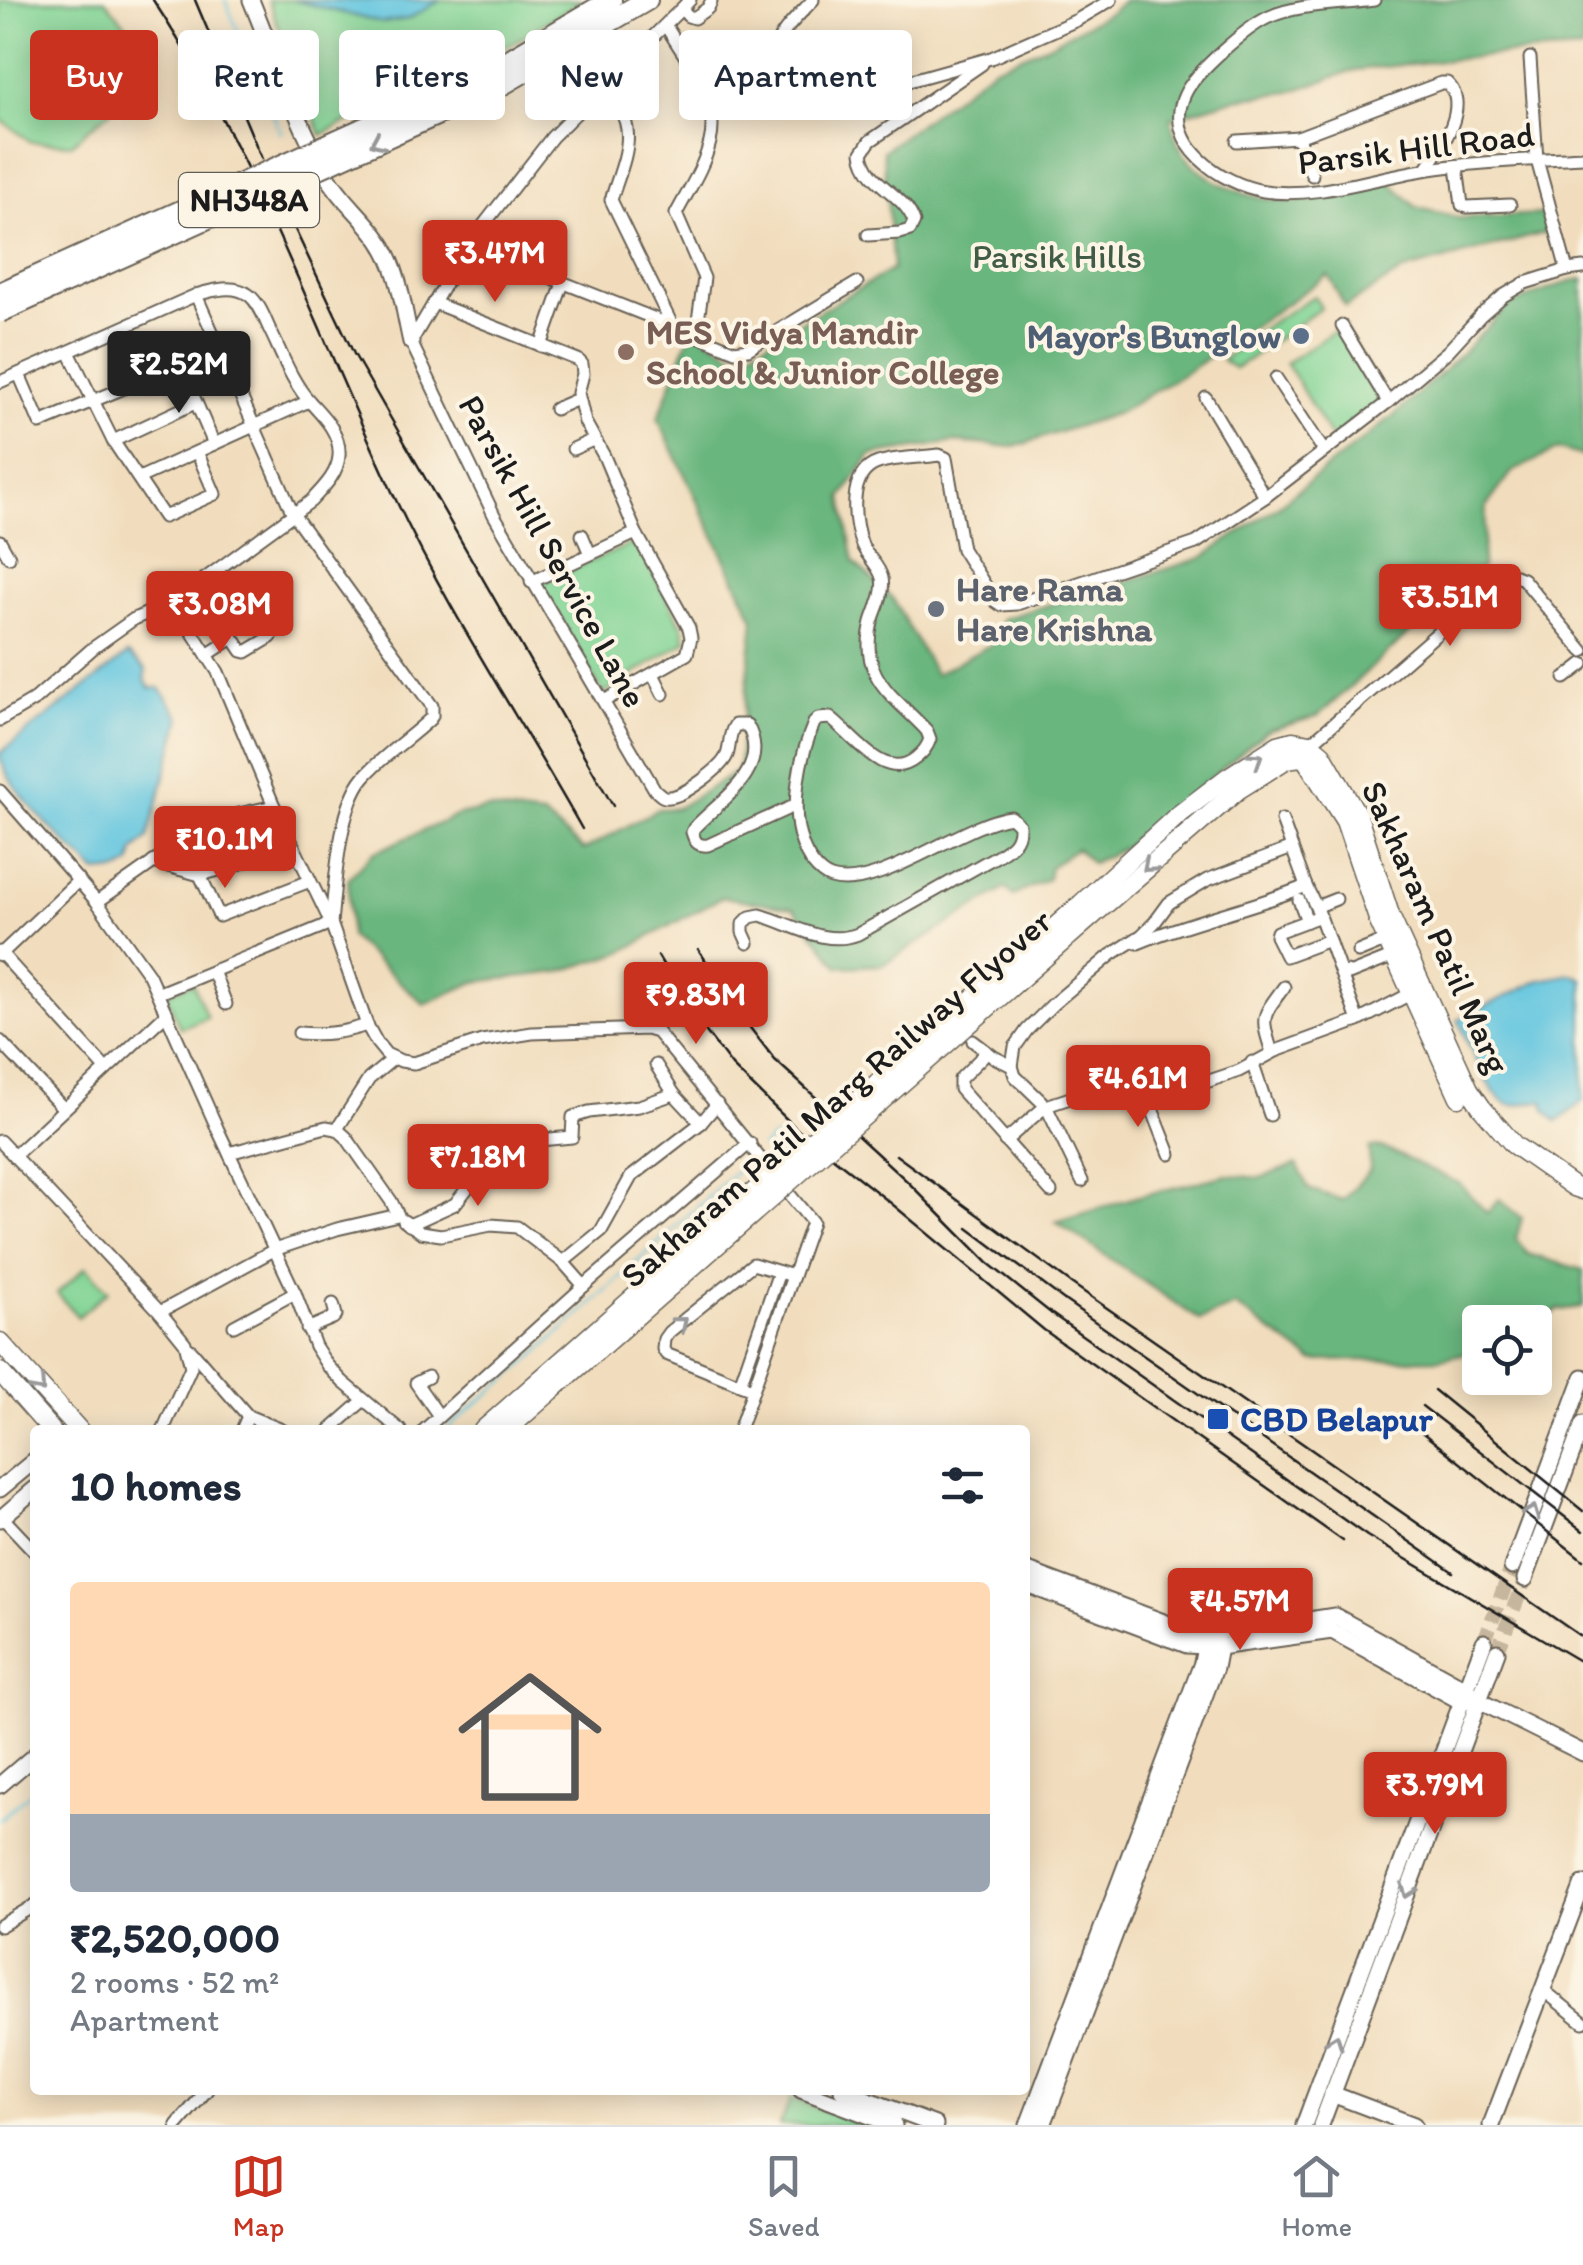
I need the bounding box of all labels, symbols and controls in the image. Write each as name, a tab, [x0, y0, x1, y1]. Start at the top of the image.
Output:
chip: Buy	[30, 30, 158, 120]
chip: Rent	[178, 30, 319, 120]
chip: Filters	[339, 30, 505, 120]
chip: New	[525, 30, 659, 120]
chip: Apartment	[679, 30, 912, 120]
street label: Parsik Hill Road	[1295, 113, 1537, 183]
one-way arrow	[369, 130, 387, 150]
road number: NH348A	[179, 173, 319, 227]
pin: ₹3.47M	[414, 220, 576, 305]
text: ₹3.47M	[444, 233, 546, 271]
park label: Parsik Hills	[972, 235, 1142, 277]
place label: MES Vidya Mandir School & Junior College	[646, 311, 999, 393]
place label: Mayor's Bunglow	[1027, 315, 1281, 357]
marker: Mayor's Bunglow	[1290, 325, 1312, 347]
pin: ₹2.52M	[98, 331, 260, 416]
marker: MES Vidya Mandir School & Junior College	[615, 341, 637, 363]
text: ₹2.52M	[129, 344, 229, 382]
street label: Parsik Hill Service Lane	[450, 387, 656, 715]
pin: ₹3.51M	[1369, 564, 1531, 649]
place label: Hare Rama Hare Krishna	[956, 568, 1153, 650]
pin: ₹3.08M	[139, 571, 301, 656]
text: ₹3.51M	[1401, 577, 1499, 615]
text: ₹3.08M	[168, 584, 272, 622]
marker: Hare Rama Hare Krishna	[925, 598, 947, 620]
one-way arrow	[1245, 753, 1263, 772]
street label: Sakharam Patil Marg	[1353, 774, 1519, 1080]
pin: ₹10.1M	[144, 806, 306, 891]
text: ₹10.1M	[176, 819, 274, 857]
one-way arrow	[1143, 854, 1161, 872]
street label: Sakharam Patil Marg Railway Flyover	[612, 899, 1060, 1297]
pin: ₹9.83M	[615, 962, 777, 1047]
text: ₹9.83M	[646, 975, 746, 1013]
pin: ₹4.61M	[1057, 1045, 1219, 1130]
text: ₹4.61M	[1088, 1058, 1188, 1096]
pin: ₹7.18M	[397, 1124, 559, 1209]
text: ₹7.18M	[430, 1137, 526, 1175]
map controls	[1462, 1305, 1552, 1395]
button: locate	[1462, 1305, 1552, 1395]
one-way arrow	[670, 1317, 688, 1335]
one-way arrow	[28, 1374, 46, 1393]
place label: CBD Belapur	[1240, 1398, 1434, 1440]
marker: CBD Belapur	[1205, 1406, 1231, 1432]
icon: filters	[935, 1458, 990, 1513]
text: 10 homes	[70, 1460, 242, 1511]
one-way arrow	[1521, 1505, 1541, 1522]
pin: ₹4.57M	[1159, 1568, 1321, 1653]
text: ₹4.57M	[1190, 1581, 1290, 1619]
icon: home	[440, 1647, 620, 1827]
pin: ₹3.79M	[1354, 1752, 1516, 1837]
text: ₹3.79M	[1386, 1765, 1484, 1803]
one-way arrow	[1400, 1881, 1420, 1899]
text: ₹2,520,000	[70, 1912, 280, 1963]
text: 2 rooms · 52 m²	[70, 1963, 279, 2001]
text: Apartment	[70, 2001, 219, 2039]
one-way arrow	[1323, 2033, 1344, 2050]
tab: Map	[231, 2149, 286, 2243]
tab: Saved	[748, 2149, 819, 2243]
tab: Home	[1281, 2149, 1352, 2243]

